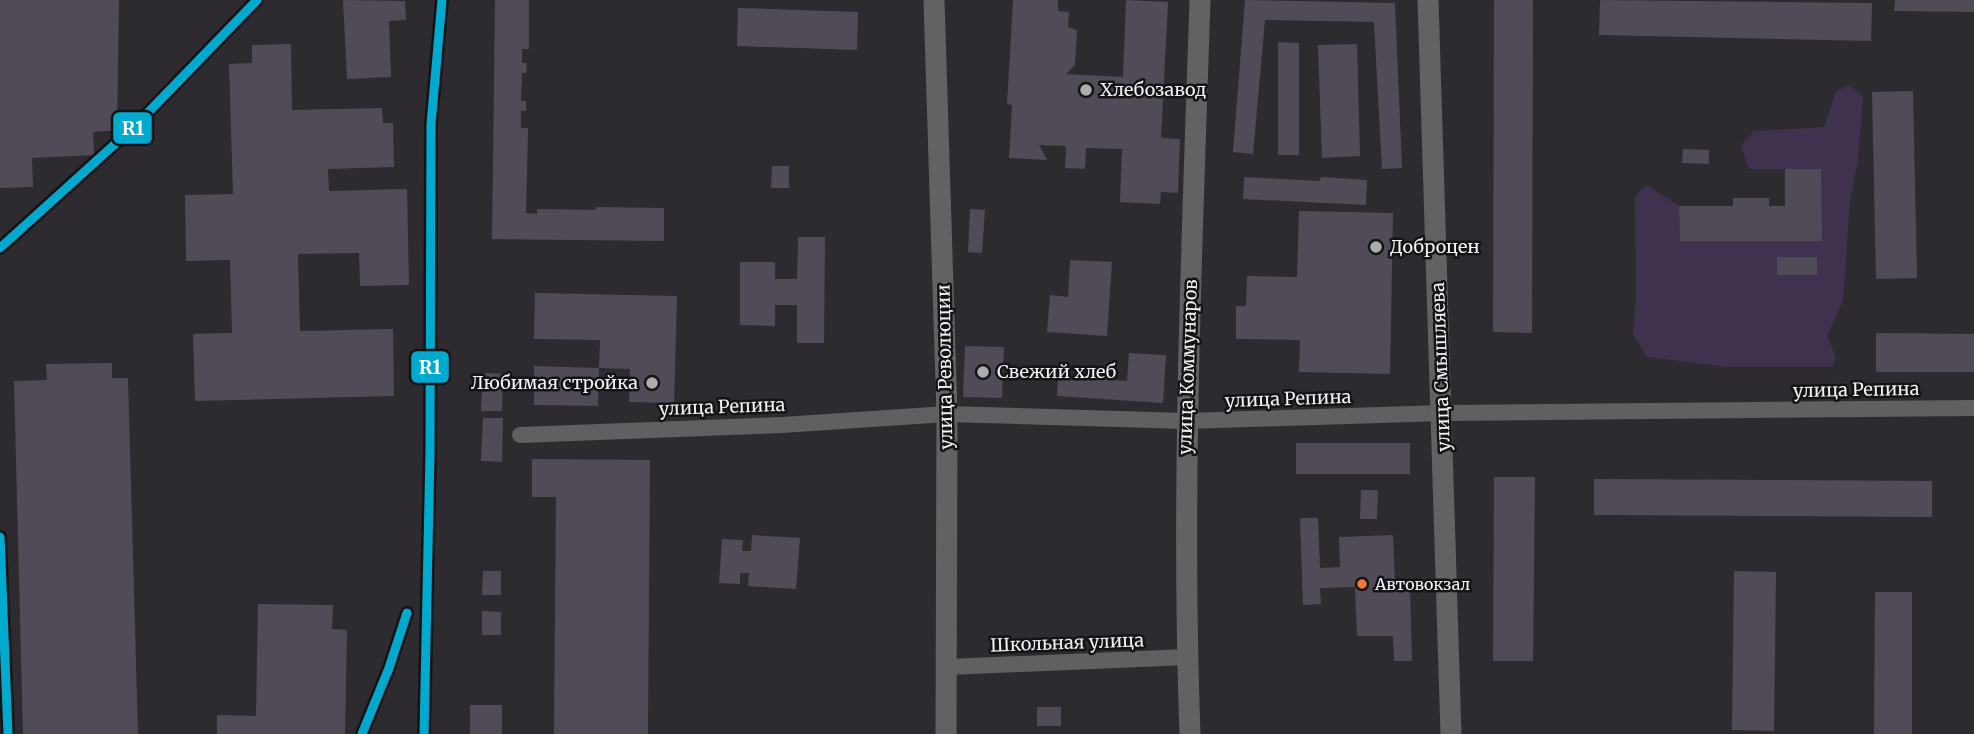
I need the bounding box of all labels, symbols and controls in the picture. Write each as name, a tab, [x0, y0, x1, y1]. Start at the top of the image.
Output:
place label: Хлебозавод	[1100, 78, 1206, 101]
marker: Хлебозавод	[1078, 82, 1094, 98]
line badge: R1	[112, 111, 153, 145]
text: R1	[122, 116, 144, 140]
place label: Доброцен	[1390, 235, 1480, 258]
marker: Доброцен	[1368, 239, 1384, 255]
street label: улица Коммунаров	[1173, 278, 1202, 455]
street label: улица Смышляева	[1426, 282, 1455, 452]
street label: улица Революции	[932, 284, 957, 450]
line badge: R1	[410, 350, 450, 384]
text: R1	[419, 355, 441, 379]
place label: Свежий хлеб	[997, 360, 1116, 383]
marker: Свежий хлеб	[975, 364, 991, 380]
place label: Любимая стройка	[471, 371, 638, 394]
marker: Любимая стройка	[644, 375, 660, 391]
street label: улица Репина	[1793, 377, 1920, 402]
street label: улица Репина	[1224, 385, 1352, 412]
street label: улица Репина	[658, 393, 786, 420]
place label: Автовокзал	[1374, 574, 1470, 594]
marker: Автовокзал	[1355, 577, 1369, 591]
street label: Школьная улица	[990, 628, 1145, 657]

